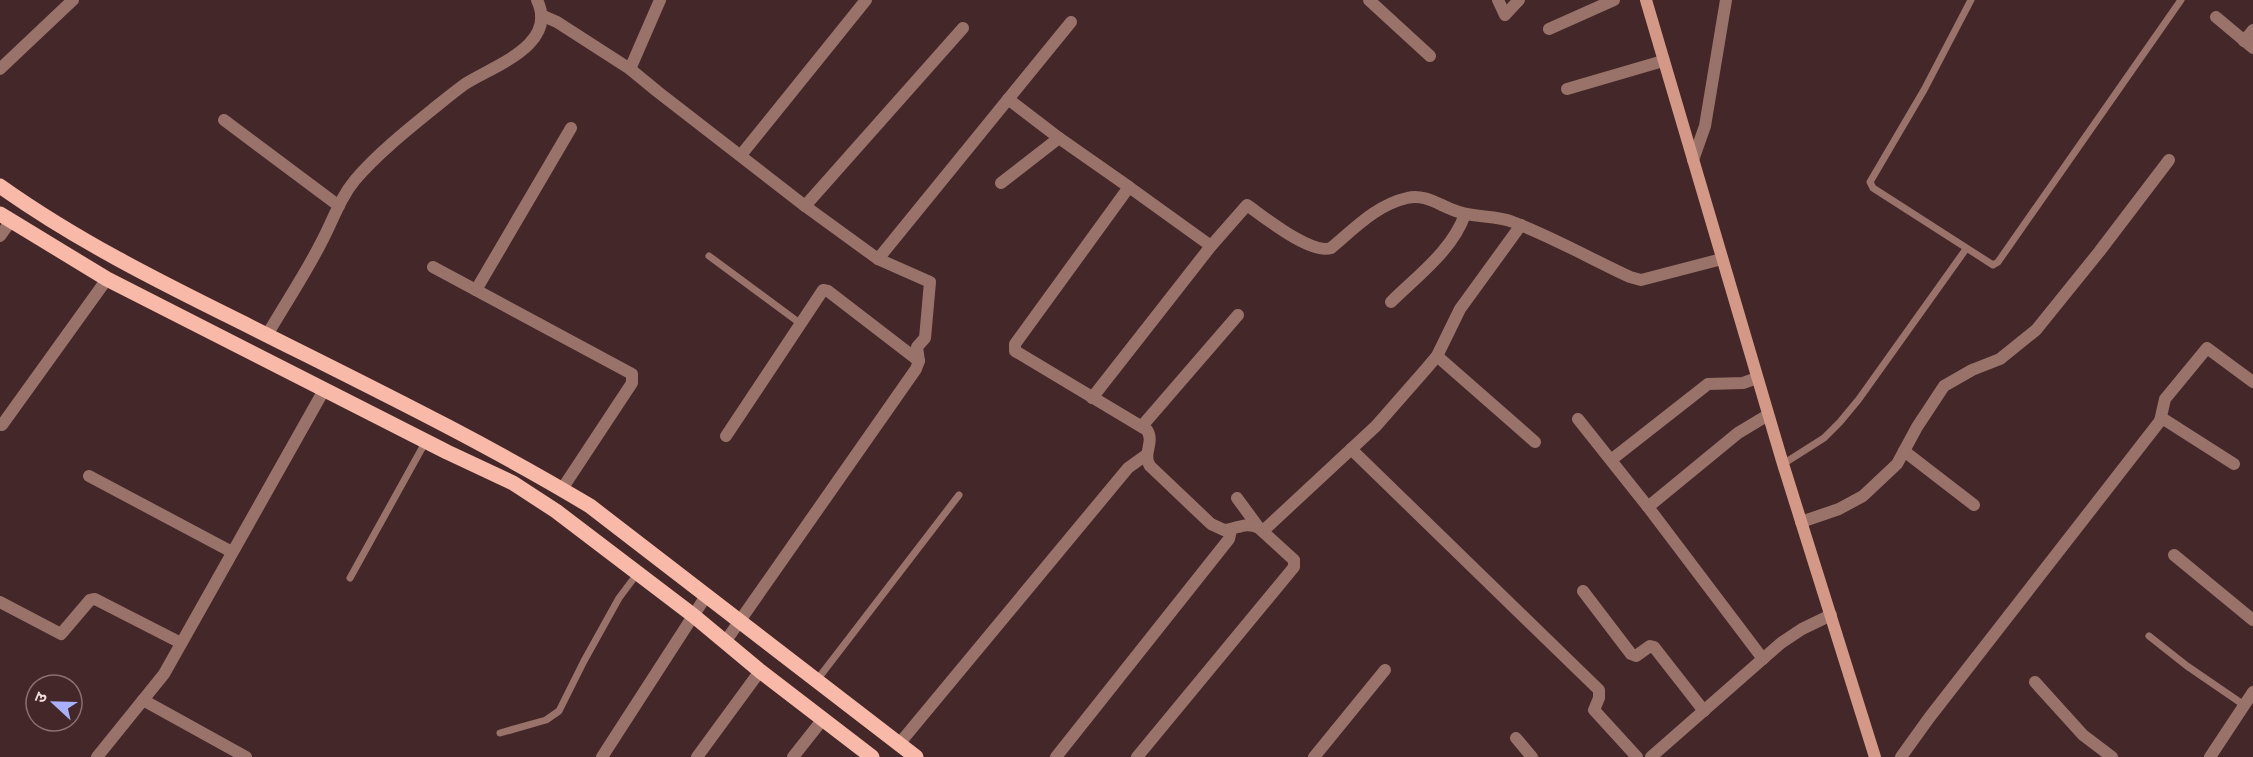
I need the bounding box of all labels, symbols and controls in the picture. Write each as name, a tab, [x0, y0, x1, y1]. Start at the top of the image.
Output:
north arrow	[24, 673, 84, 733]
text: उ	[30, 689, 51, 705]

